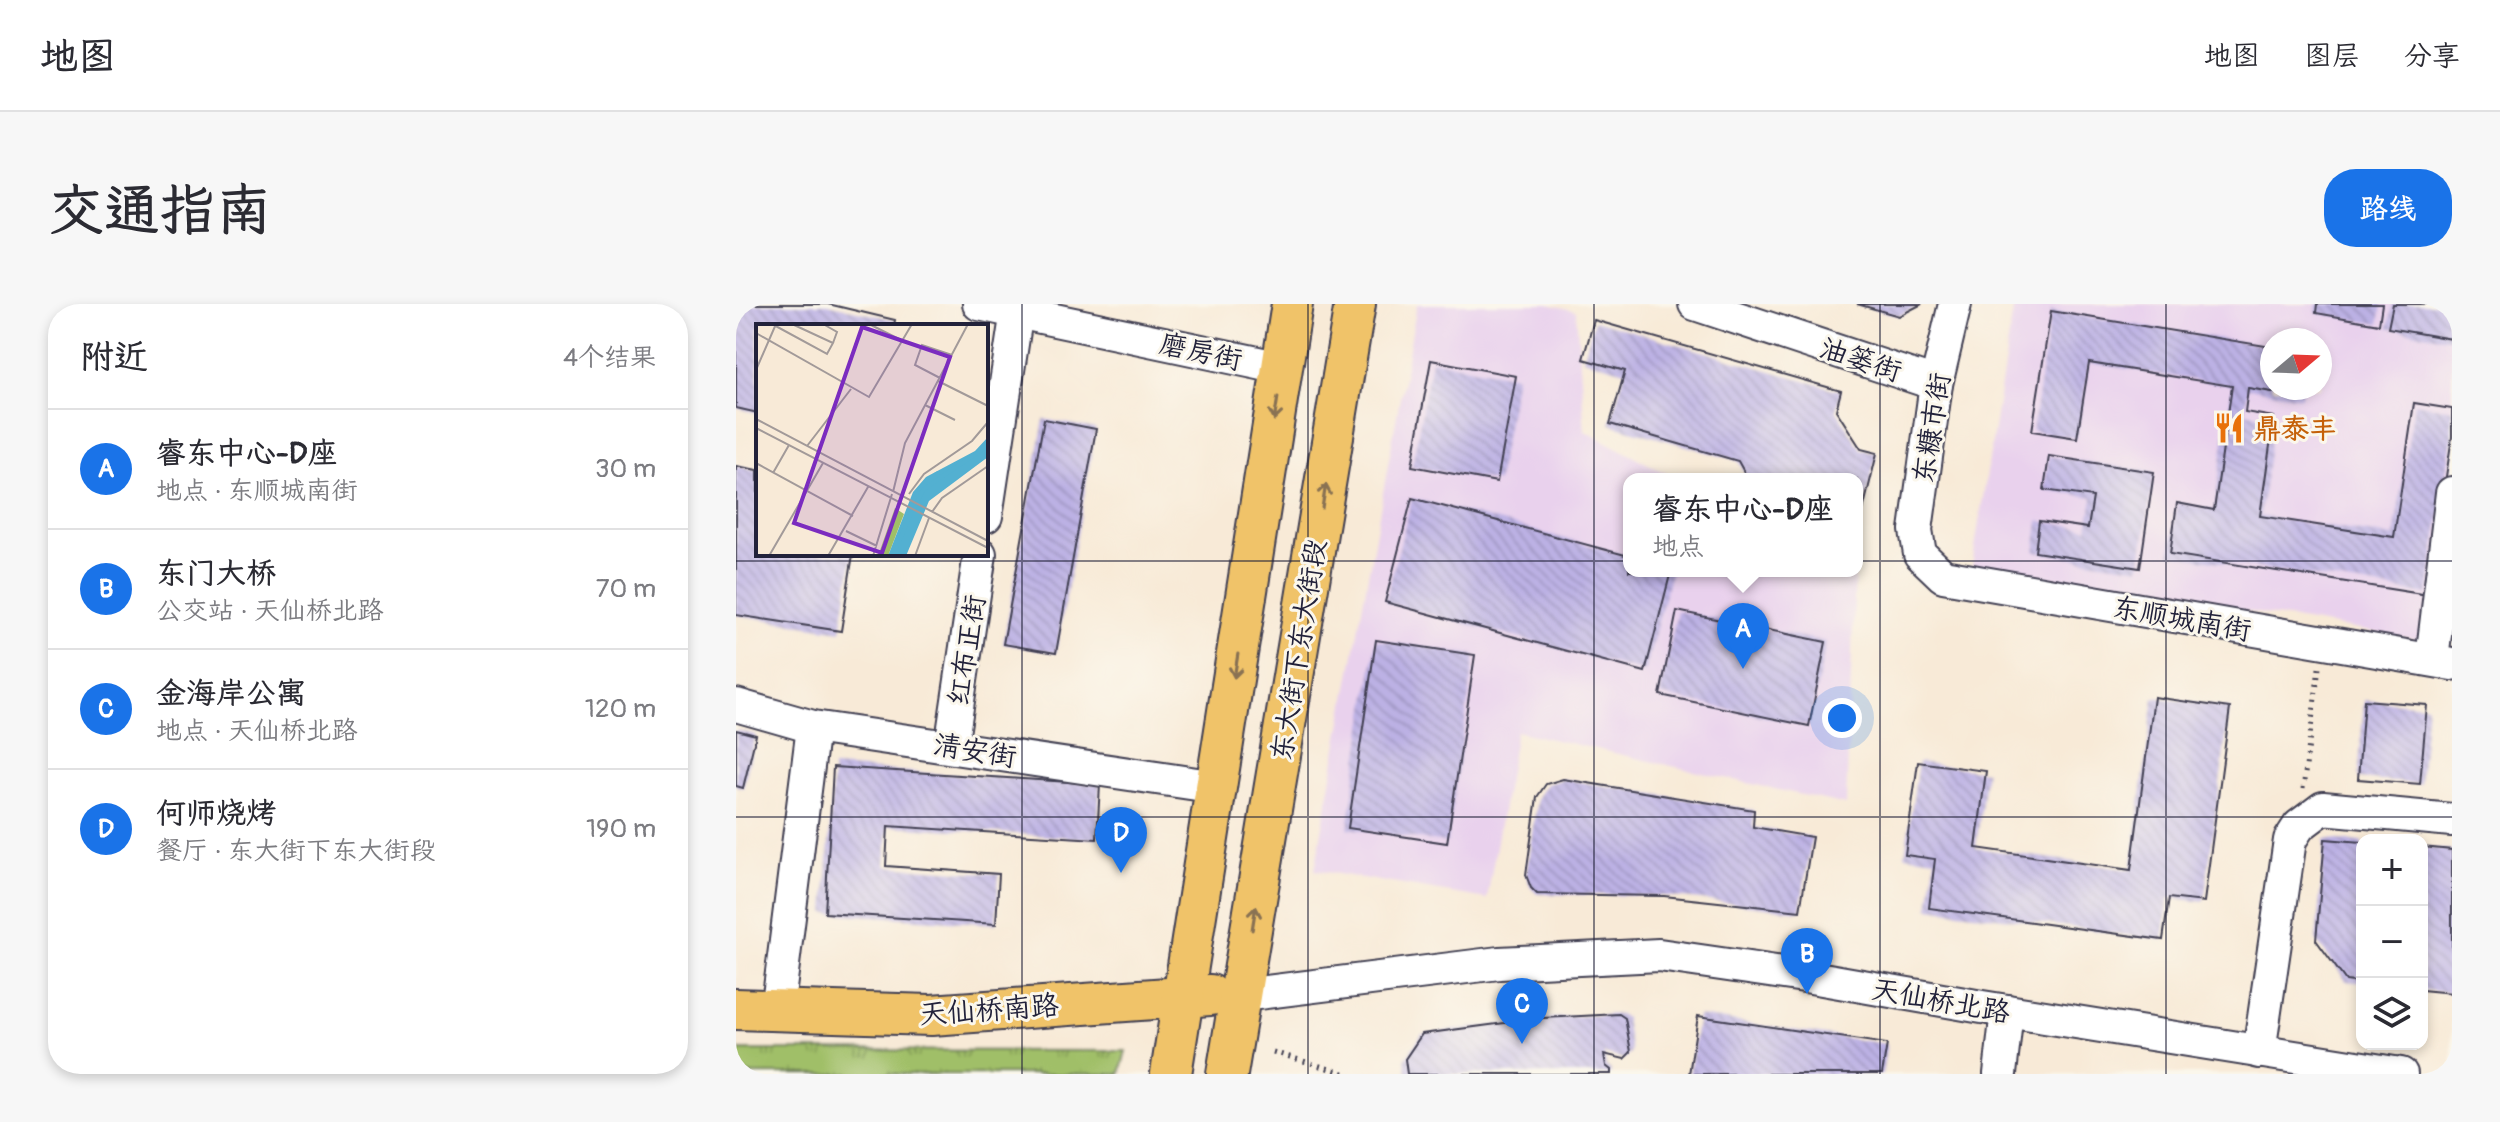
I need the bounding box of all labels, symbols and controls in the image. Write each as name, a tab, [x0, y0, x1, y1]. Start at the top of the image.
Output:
text: 地图	[40, 33, 116, 81]
text: 地图	[2204, 39, 2260, 74]
text: 图层	[2304, 39, 2360, 74]
text: 分享	[2404, 39, 2460, 74]
button: 路线	[2324, 169, 2452, 247]
text: 交通指南	[48, 177, 272, 246]
inset map	[756, 324, 988, 556]
street label: 磨房街	[1156, 327, 1245, 378]
north arrow	[2260, 328, 2332, 400]
street label: 油篓街	[1815, 331, 1906, 390]
text: 附近	[80, 336, 148, 379]
text: 4个结果	[563, 342, 656, 374]
street label: 东糠市街	[1906, 370, 1959, 486]
one-way arrow	[1268, 396, 1283, 421]
restaurant icon: 鼎泰丰	[2212, 411, 2246, 445]
place label: 鼎泰丰	[2253, 412, 2337, 447]
text: 睿东中心-D座	[156, 435, 338, 472]
text: A	[98, 453, 114, 485]
text: 30 m	[595, 453, 656, 485]
popup	[1623, 473, 1863, 577]
text: 地点 · 东顺城南街	[156, 475, 358, 507]
one-way arrow	[1317, 484, 1332, 509]
text: 睿东中心-D座	[1652, 491, 1834, 528]
text: 地点	[1652, 531, 1704, 563]
street label: 东大街下东大街段	[1265, 537, 1334, 764]
text: 东门大桥	[156, 555, 276, 592]
text: B	[99, 573, 113, 605]
text: 70 m	[596, 573, 656, 605]
street label: 东顺城南街	[2110, 590, 2254, 649]
street label: 红布正街	[941, 592, 994, 708]
text: 公交站 · 天仙桥北路	[156, 595, 384, 627]
pin: A	[1717, 603, 1769, 669]
one-way arrow	[1228, 652, 1243, 678]
text: 金海岸公寓	[156, 675, 306, 712]
text: C	[98, 693, 114, 725]
text: 120 m	[585, 693, 656, 725]
your location	[1822, 698, 1862, 738]
text: 地点 · 天仙桥北路	[156, 715, 358, 747]
street label: 清安街	[931, 728, 1019, 775]
text: 何师烧烤	[156, 795, 276, 832]
pin: D	[1095, 807, 1147, 873]
text: D	[98, 813, 114, 845]
text: 190 m	[586, 813, 656, 845]
map controls	[2356, 834, 2428, 1050]
button: +	[2356, 834, 2428, 906]
text: 餐厅 · 东大街下东大街段	[156, 835, 436, 867]
one-way arrow	[1248, 906, 1263, 931]
button: −	[2356, 906, 2428, 978]
pin: B	[1781, 928, 1833, 994]
street label: 天仙桥北路	[1869, 972, 2013, 1031]
pin: C	[1496, 978, 1548, 1044]
button: layers	[2356, 978, 2428, 1050]
street label: 天仙桥南路	[918, 988, 1060, 1033]

